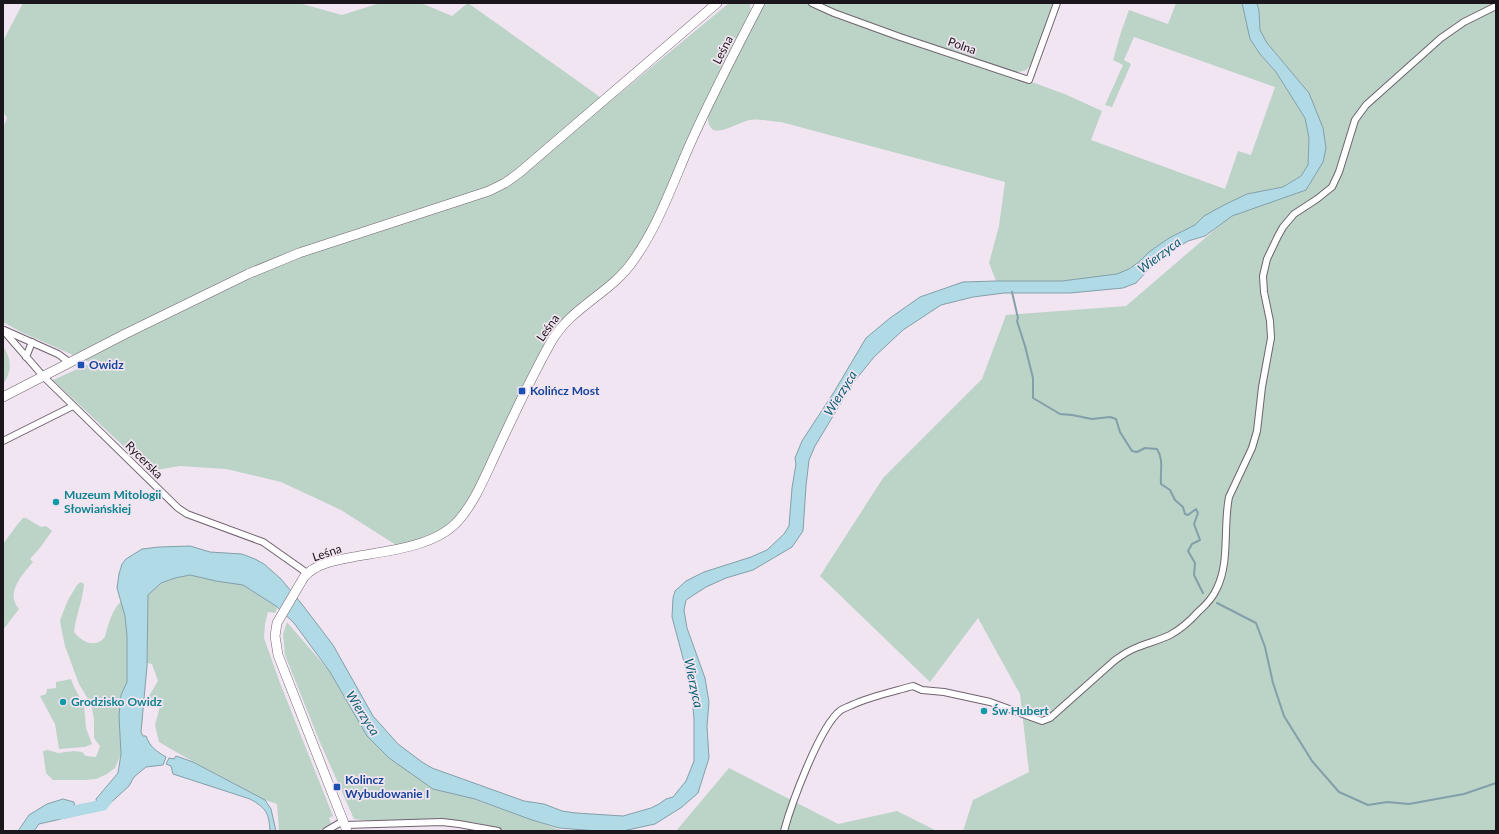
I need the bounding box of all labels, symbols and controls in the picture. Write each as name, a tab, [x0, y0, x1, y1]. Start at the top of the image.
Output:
street label: Leśna	[709, 33, 736, 67]
street label: Polna	[946, 34, 978, 57]
water label: Wierzyca	[1134, 233, 1184, 276]
street label: Leśna	[533, 311, 562, 344]
place label: Owidz	[89, 357, 124, 372]
marker: Owidz	[76, 360, 86, 370]
water label: Wierzyca	[820, 367, 860, 418]
place label: Kolińcz Most	[530, 383, 600, 398]
marker: Kolińcz Most	[517, 386, 527, 396]
street label: Rycerska	[122, 438, 166, 482]
place label: Muzeum Mitologii Słowiańskiej	[64, 487, 161, 516]
marker: Muzeum Mitologii Słowiańskiej	[51, 497, 61, 507]
street label: Leśna	[310, 541, 343, 564]
water label: Wierzyca	[681, 657, 707, 710]
water label: Wierzyca	[343, 688, 384, 739]
place label: Grodzisko Owidz	[71, 694, 163, 709]
marker: Grodzisko Owidz	[58, 697, 68, 707]
place label: Św Hubert	[992, 703, 1049, 718]
marker: Św Hubert	[979, 706, 989, 716]
place label: Kolincz Wybudowanie I	[345, 772, 429, 801]
marker: Kolincz Wybudowanie I	[332, 782, 342, 792]

